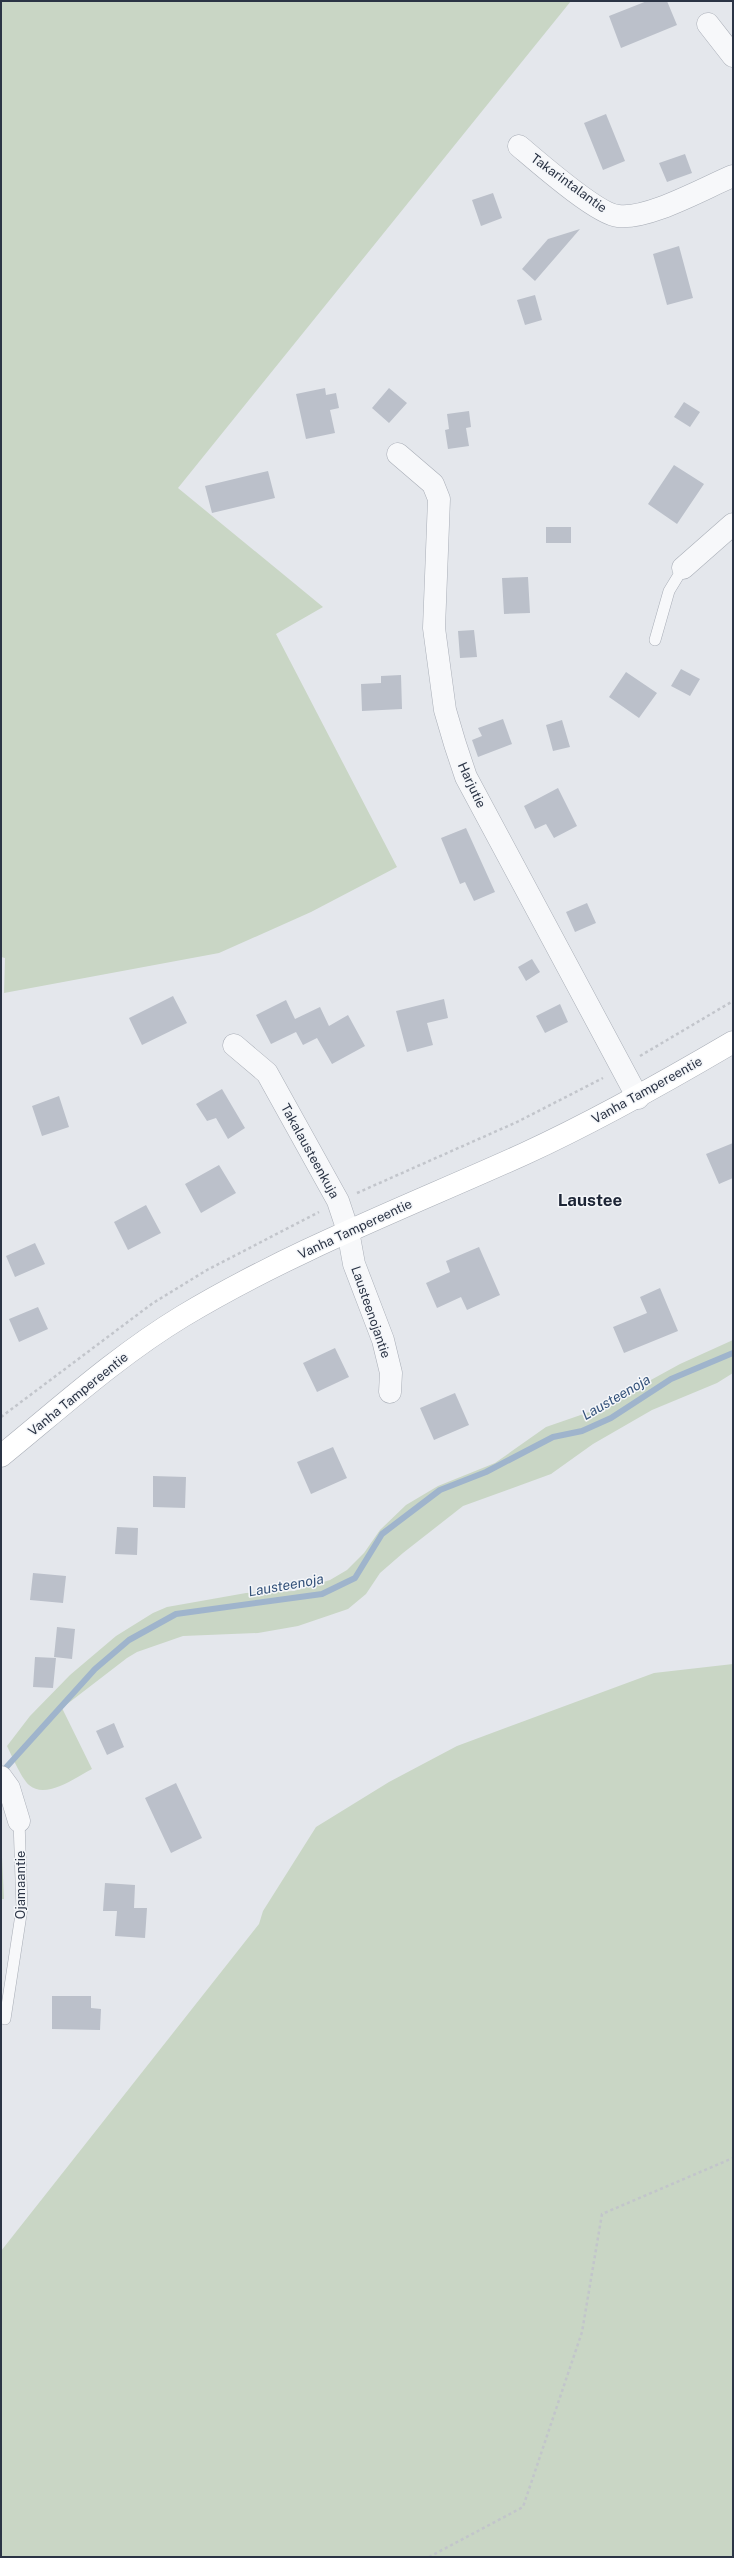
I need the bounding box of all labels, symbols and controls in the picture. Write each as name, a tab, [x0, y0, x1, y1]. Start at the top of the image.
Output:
street label: Takarintalantie	[528, 150, 610, 216]
street label: Harjutie	[455, 760, 489, 810]
street label: Vanha Tampereentie	[589, 1053, 705, 1127]
street label: Takalausteenkuja	[278, 1101, 342, 1201]
district label: Laustee	[558, 1190, 623, 1210]
street label: Vanha Tampereentie	[296, 1196, 414, 1262]
street label: Lausteenojantie	[348, 1264, 394, 1360]
street label: Vanha Tampereentie	[25, 1349, 131, 1439]
water label: Lausteenoja	[579, 1371, 653, 1423]
water label: Lausteenoja	[247, 1570, 325, 1600]
street label: Ojamaantie	[13, 1851, 28, 1919]

